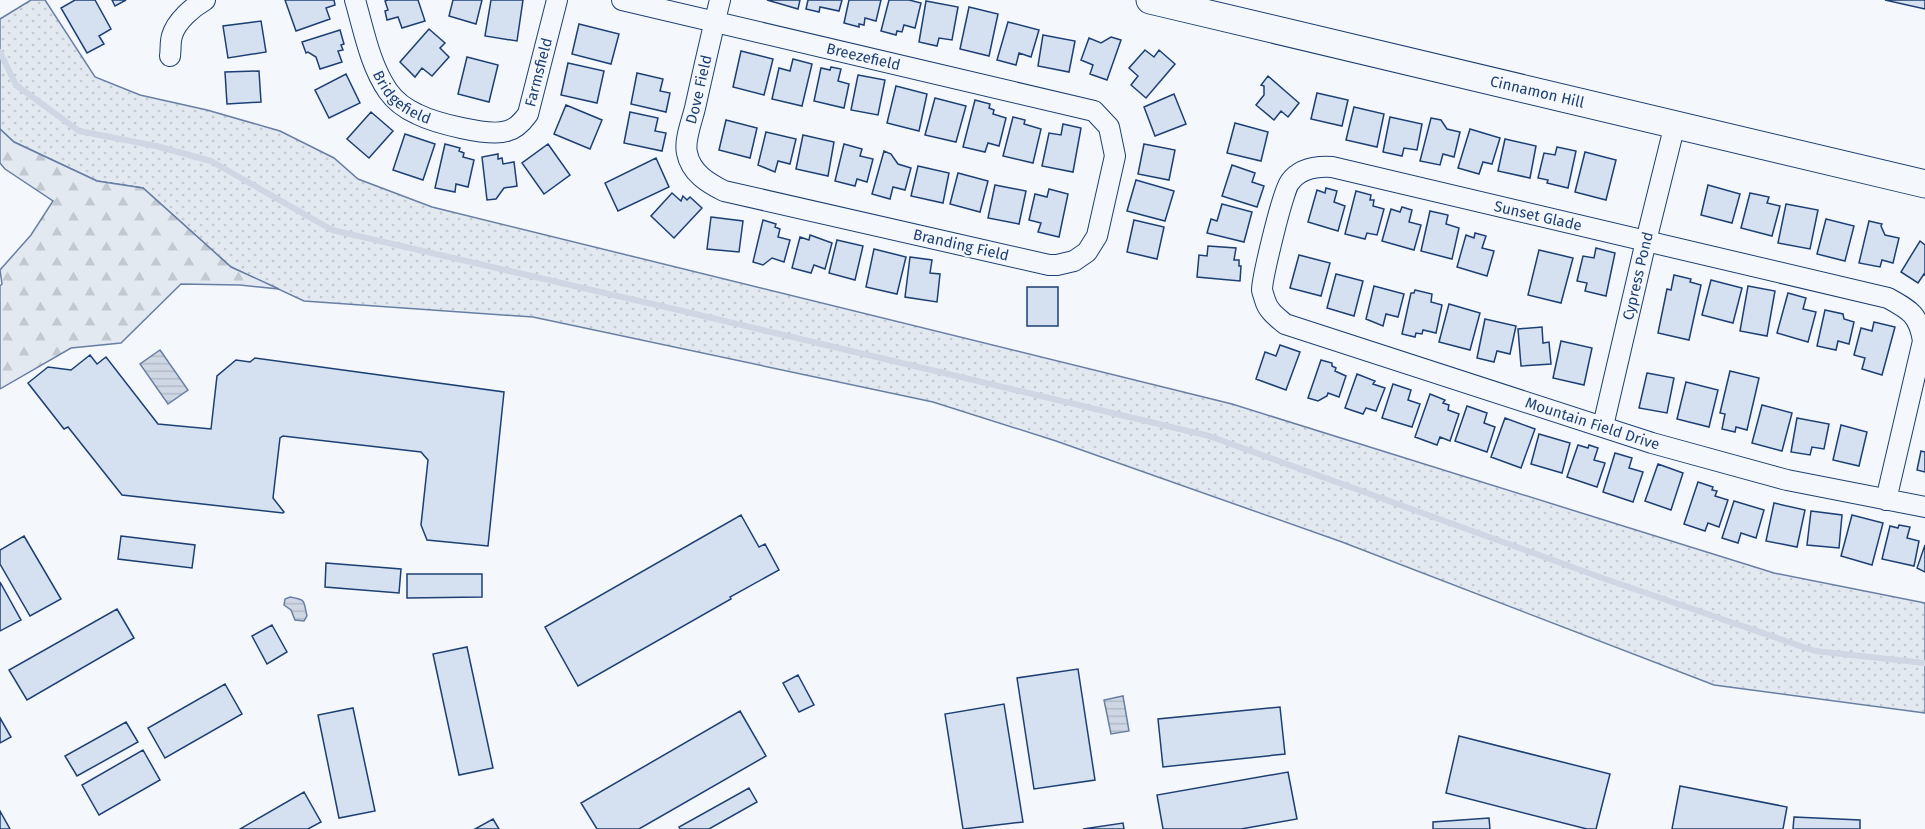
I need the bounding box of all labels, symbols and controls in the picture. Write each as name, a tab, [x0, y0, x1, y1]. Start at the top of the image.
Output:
street label: Farmsfield	[521, 36, 556, 109]
street label: Breezefield	[825, 39, 902, 74]
street label: Dove Field	[682, 53, 716, 126]
street label: Bridgefield	[369, 68, 433, 128]
street label: Cinnamon Hill	[1488, 72, 1587, 112]
street label: Sunset Glade	[1492, 197, 1584, 235]
street label: Branding Field	[911, 225, 1011, 265]
street label: Cypress Pond	[1619, 230, 1657, 322]
street label: Mountain Field Drive	[1523, 393, 1662, 454]

